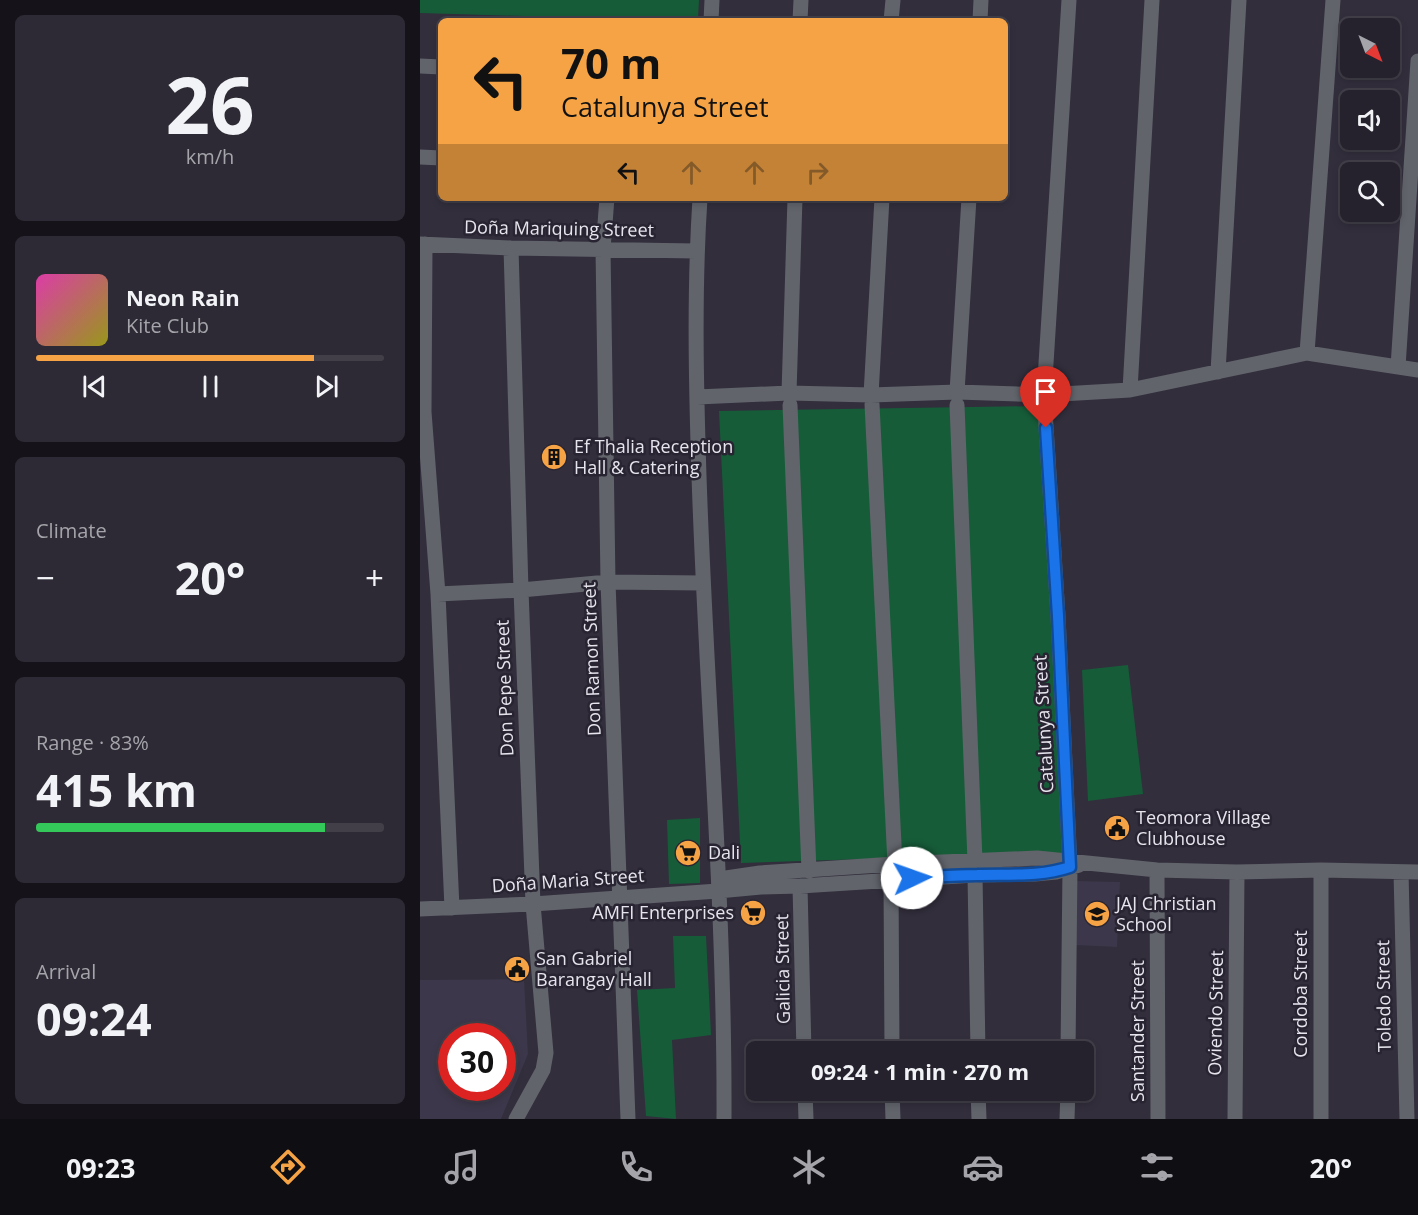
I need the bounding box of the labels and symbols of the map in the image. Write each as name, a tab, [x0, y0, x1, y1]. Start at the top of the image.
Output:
north arrow	[1340, 18, 1400, 78]
street label: Doña Mariquing Street	[464, 214, 654, 242]
pin	[1020, 366, 1071, 428]
place label: Ef Thalia Reception Hall & Catering	[574, 434, 733, 479]
building icon: Ef Thalia Reception Hall & Catering	[539, 442, 569, 472]
street label: Don Ramon Street	[576, 582, 606, 737]
street label: Don Pepe Street	[490, 619, 518, 757]
street label: Catalunya Street	[1027, 654, 1059, 794]
place label: Teomora Village Clubhouse	[1136, 805, 1271, 850]
public building icon: Teomora Village Clubhouse	[1102, 813, 1132, 843]
supermarket icon: Dali	[673, 838, 703, 868]
place label: Dali	[708, 840, 740, 864]
position arrow	[880, 846, 944, 910]
street label: Doña Maria Street	[491, 863, 645, 897]
place label: JAJ Christian School	[1114, 891, 1217, 936]
supermarket icon: AMFI Enterprises	[738, 898, 768, 928]
school or university icon: JAJ Christian School	[1082, 899, 1112, 929]
place label: AMFI Enterprises	[592, 900, 734, 924]
street label: Galicia Street	[769, 914, 795, 1024]
street label: Cordoba Street	[1288, 930, 1312, 1058]
street label: Toledo Street	[1370, 940, 1396, 1052]
place label: San Gabriel Barangay Hall	[536, 946, 652, 991]
street label: Oviendo Street	[1202, 950, 1228, 1076]
public building icon: San Gabriel Barangay Hall	[502, 954, 532, 984]
street label: Santander Street	[1125, 960, 1149, 1102]
speed limit sign: 30	[438, 1023, 516, 1101]

